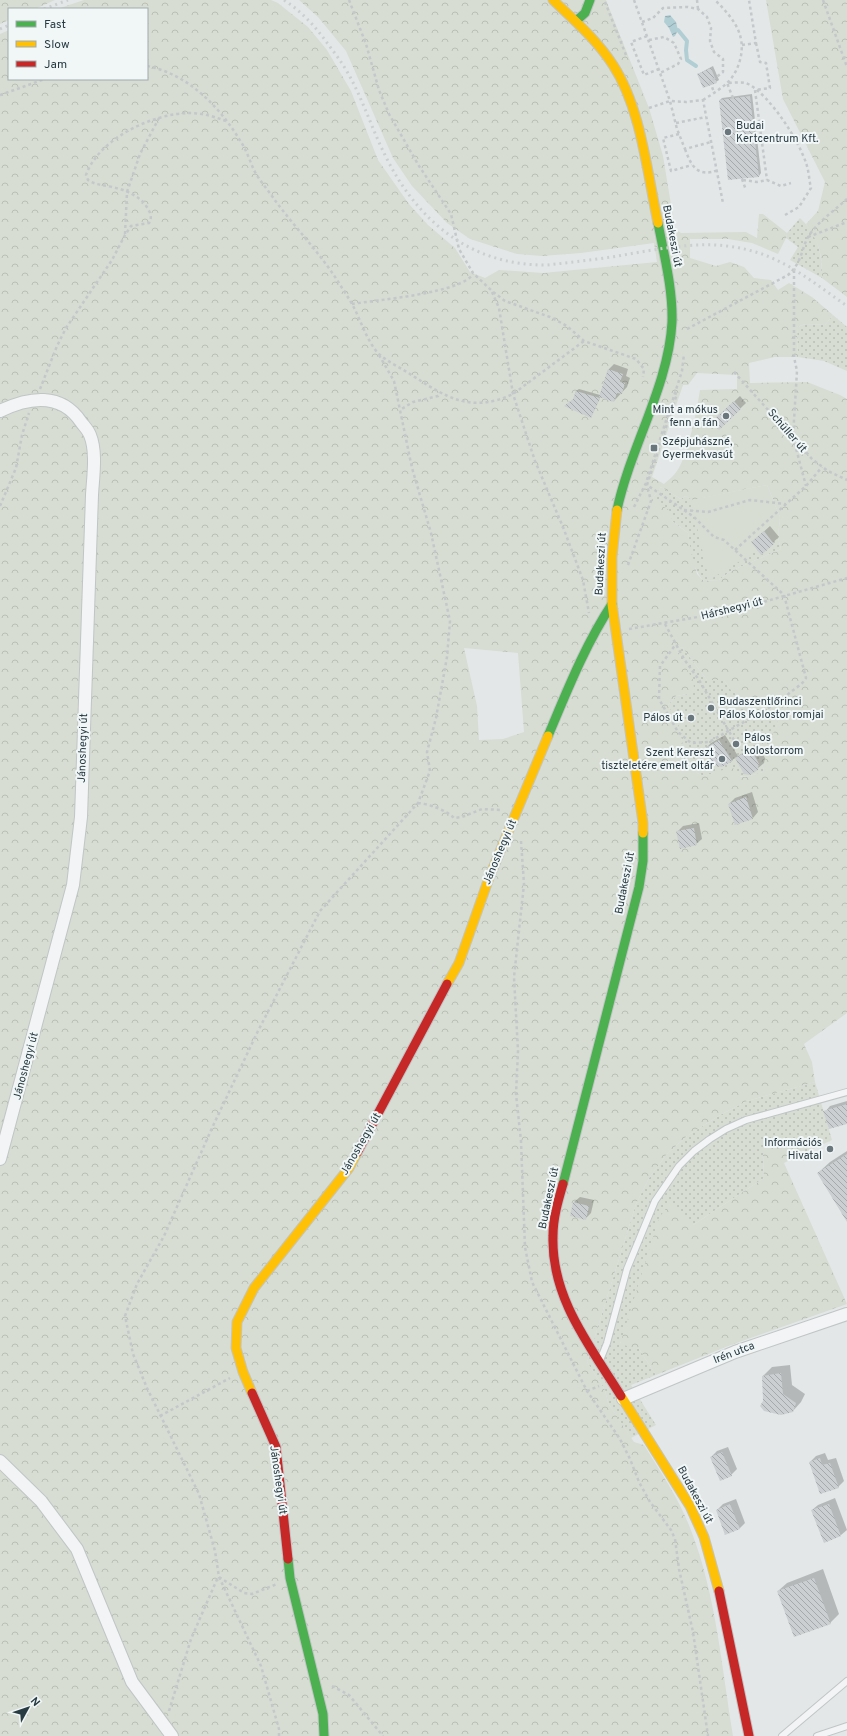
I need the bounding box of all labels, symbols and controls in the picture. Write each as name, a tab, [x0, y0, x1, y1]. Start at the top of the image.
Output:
legend	[8, 8, 148, 80]
text: Fast	[44, 17, 66, 33]
text: Slow	[44, 37, 70, 53]
text: Jam	[44, 57, 67, 73]
place label: Budai Kertcentrum Kft.	[736, 119, 819, 146]
marker: Budai Kertcentrum Kft.	[723, 127, 733, 137]
street label: Budakeszi út	[659, 204, 685, 268]
place label: Mint a mókus fenn a fán	[653, 403, 718, 430]
street label: Schüller út	[764, 406, 810, 456]
marker: Mint a mókus fenn a fán	[721, 411, 731, 421]
place label: Szépjuhászné, Gyermekvasút	[662, 435, 733, 462]
marker: Szépjuhászné, Gyermekvasút	[649, 443, 659, 453]
street label: Budakeszi út	[592, 532, 610, 596]
street label: Hárshegyi út	[700, 595, 764, 623]
place label: Budaszentlőrinci Pálos Kolostor romjai	[719, 695, 824, 722]
marker: Budaszentlőrinci Pálos Kolostor romjai	[706, 703, 716, 713]
place label: Pálos út	[643, 711, 683, 725]
street label: Jánoshegyi út	[75, 713, 91, 783]
marker: Pálos út	[686, 713, 696, 723]
place label: Pálos kolostorrom	[744, 731, 803, 758]
marker: Pálos kolostorrom	[731, 739, 741, 749]
place label: Szent Kereszt tiszteletére emelt oltár	[601, 746, 715, 773]
marker: Szent Kereszt tiszteletére emelt oltár	[717, 754, 727, 764]
street label: Jánoshegyi út	[480, 817, 520, 887]
street label: Budakeszi út	[612, 851, 638, 915]
street label: Jánoshegyi út	[10, 1031, 42, 1101]
street label: Jánoshegyi út	[338, 1110, 384, 1178]
place label: Információs Hivatal	[764, 1136, 822, 1163]
marker: Információs Hivatal	[825, 1144, 835, 1154]
street label: Budakeszi út	[536, 1166, 562, 1230]
street label: Irén utca	[711, 1339, 757, 1367]
street label: Jánoshegyi út	[266, 1445, 290, 1515]
street label: Budakeszi út	[674, 1464, 716, 1526]
north arrow	[8, 1688, 48, 1728]
text: N	[27, 1695, 43, 1710]

